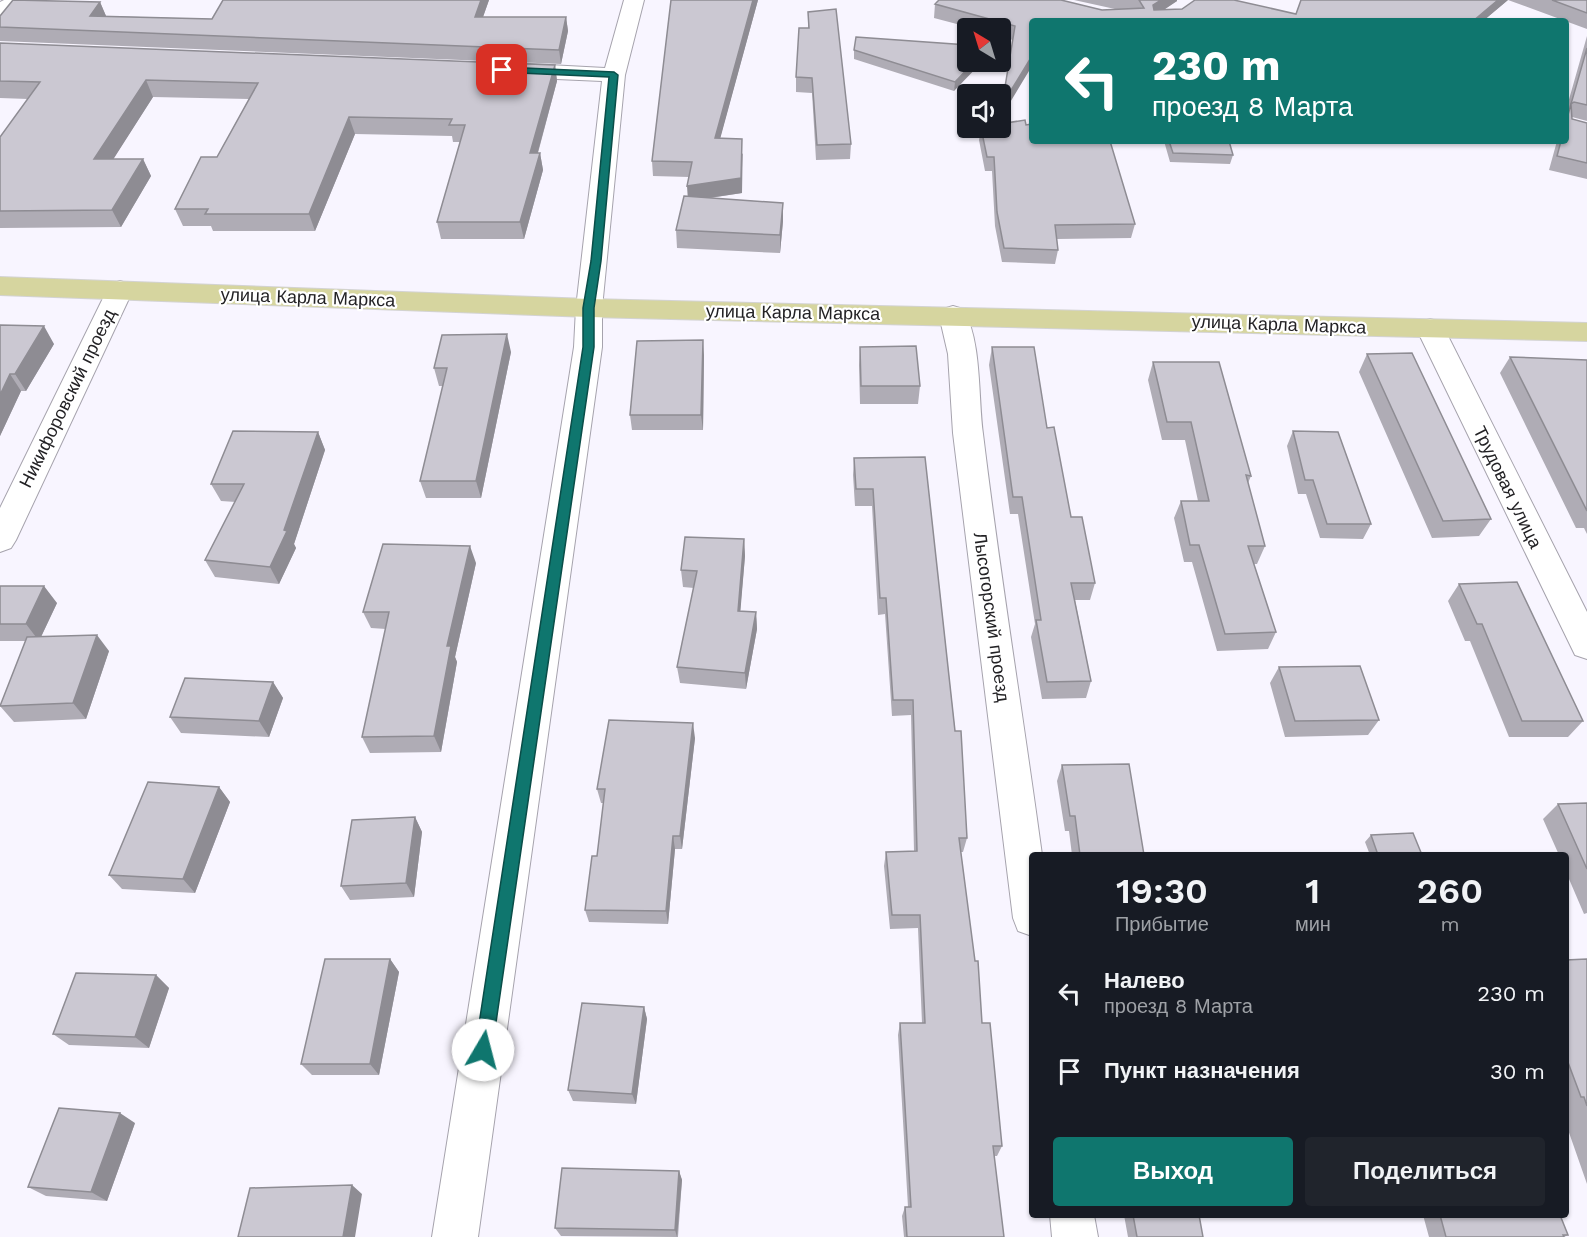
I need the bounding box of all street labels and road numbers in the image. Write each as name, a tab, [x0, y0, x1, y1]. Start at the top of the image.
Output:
street label: улица Карла Маркса	[220, 283, 397, 311]
street label: улица Карла Маркса	[706, 300, 881, 324]
street label: Никифоровский проезд	[15, 305, 120, 491]
street label: улица Карла Маркса	[1191, 310, 1368, 338]
street label: Трудовая улица	[1469, 422, 1547, 552]
street label: Лысогорский проезд	[970, 531, 1014, 704]

